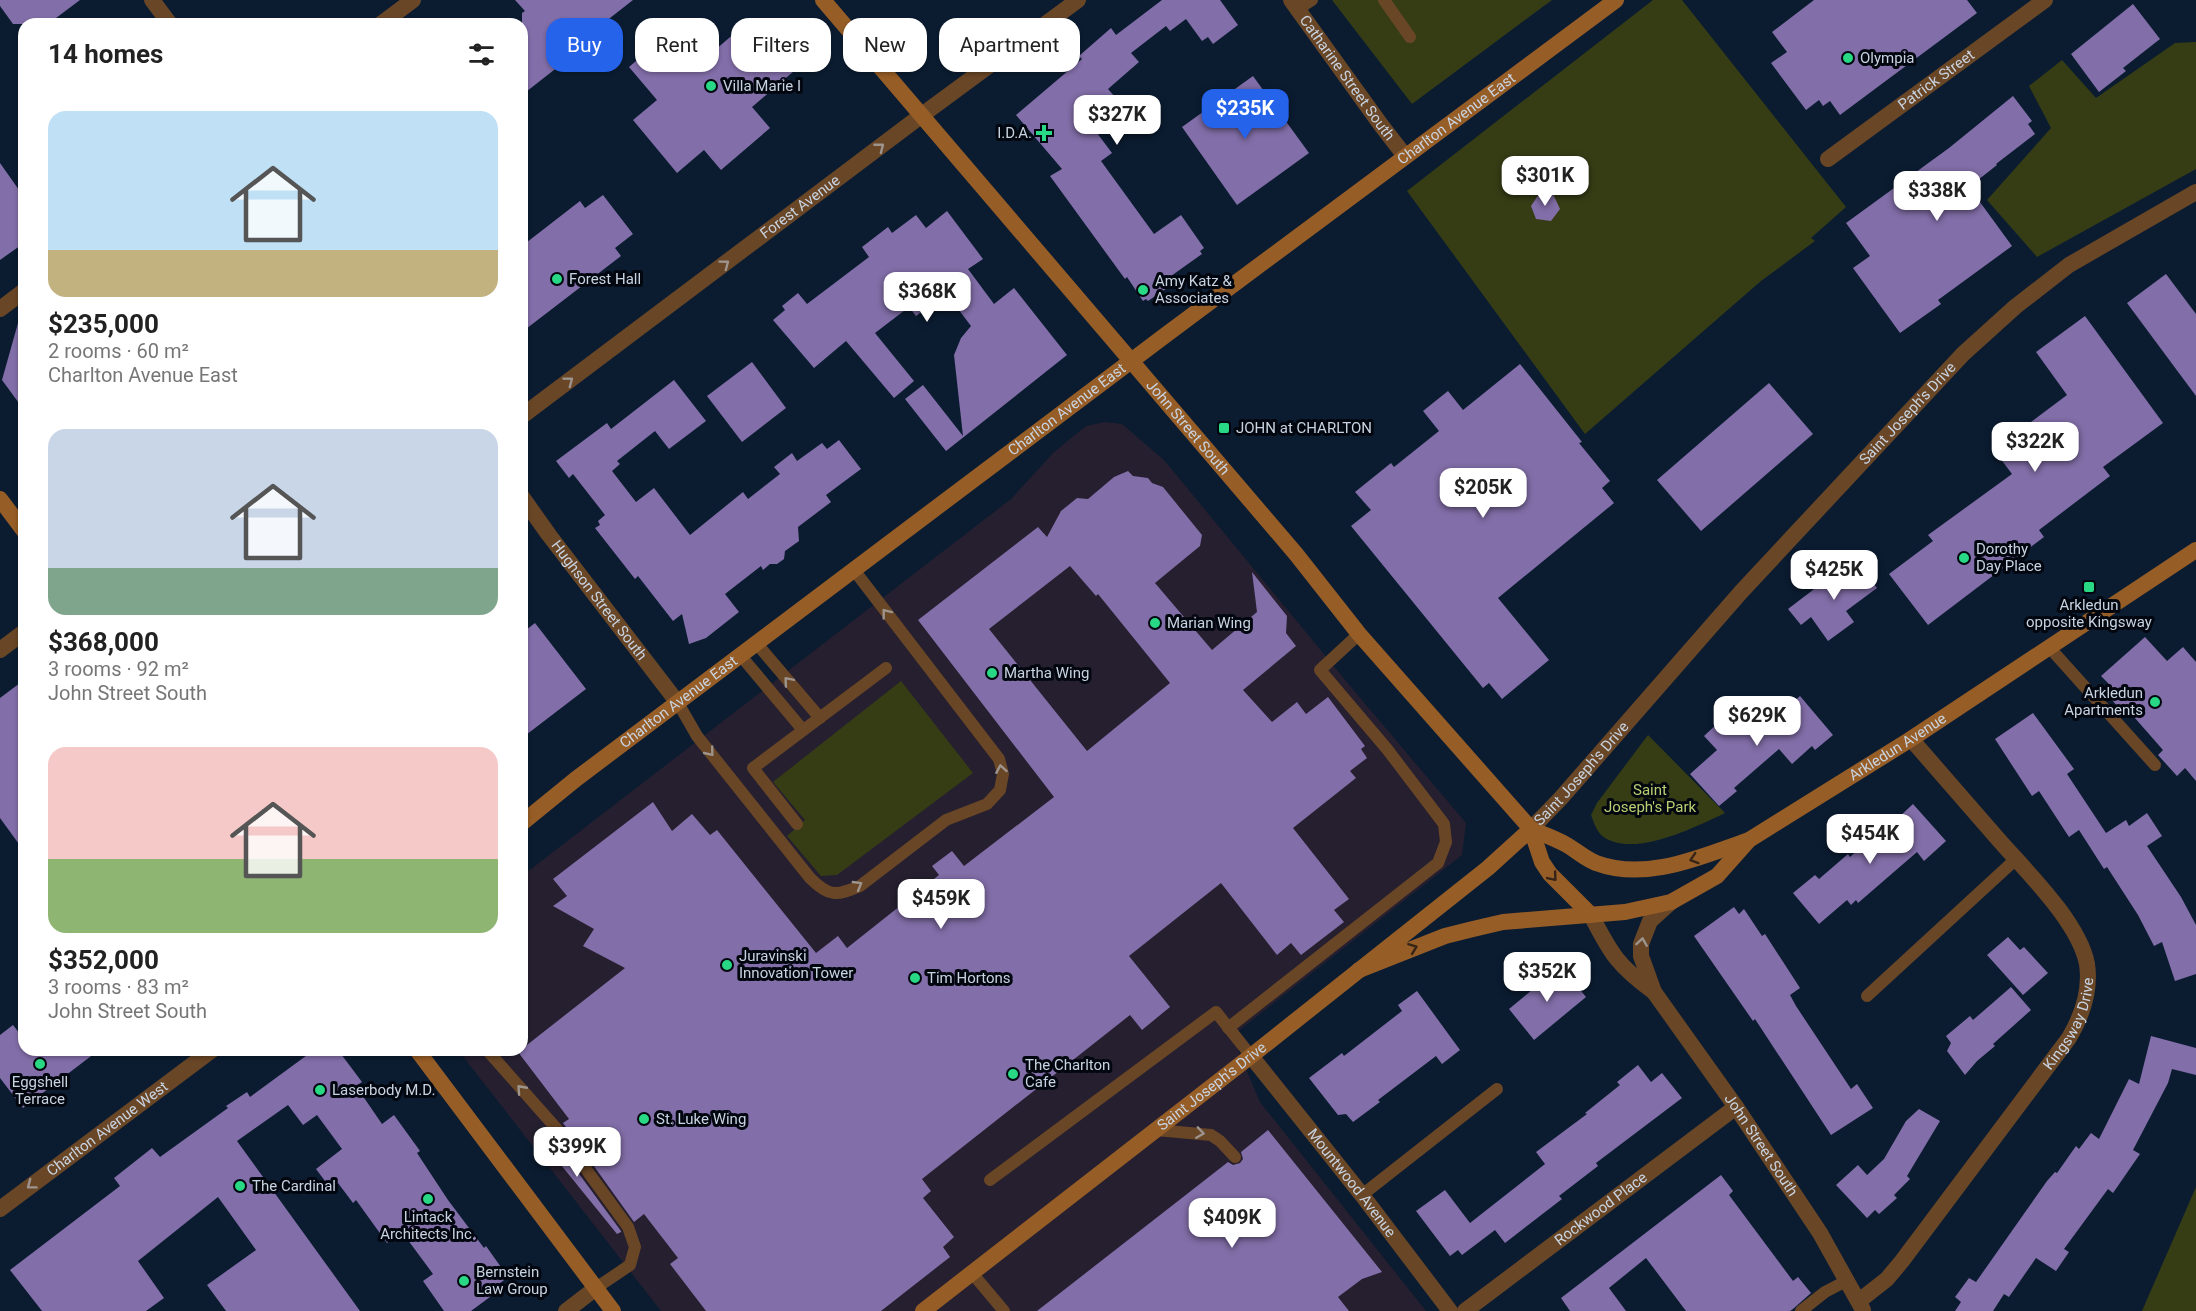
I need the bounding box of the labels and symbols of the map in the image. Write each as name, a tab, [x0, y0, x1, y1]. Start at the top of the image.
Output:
street label: Catharine Street South	[1296, 12, 1399, 144]
street label: Patrick Street	[1894, 46, 1978, 114]
place label: Olympia	[1860, 49, 1914, 67]
marker: Olympia	[1841, 51, 1855, 65]
street label: Charlton Avenue East	[1394, 69, 1519, 169]
place label: Villa Marie I	[723, 77, 801, 95]
marker: Villa Marie I	[704, 79, 718, 93]
pin: $235K	[1203, 89, 1287, 140]
pin: $327K	[1075, 95, 1159, 146]
place label: I.D.A.	[997, 124, 1032, 142]
marker: I.D.A.	[1037, 126, 1051, 140]
one-way arrow	[874, 143, 885, 154]
pin: $301K	[1503, 156, 1587, 207]
street label: Forest Avenue	[757, 171, 844, 243]
pin: $338K	[1895, 171, 1979, 222]
one-way arrow	[718, 261, 729, 272]
place label: Forest Hall	[569, 270, 641, 288]
marker: Forest Hall	[550, 272, 564, 286]
pin: $368K	[885, 272, 969, 323]
place label: Amy Katz & Associates	[1155, 272, 1232, 307]
marker: Amy Katz & Associates	[1136, 283, 1150, 297]
street label: Saint Joseph's Drive	[1856, 358, 1960, 468]
street label: Charlton Avenue East	[1004, 359, 1129, 460]
street label: John Street South	[1142, 376, 1234, 479]
one-way arrow	[562, 377, 573, 388]
place label: JOHN at CHARLTON	[1236, 419, 1372, 437]
marker: JOHN at CHARLTON	[1217, 421, 1231, 435]
pin: $322K	[1993, 422, 2077, 473]
pin: $205K	[1441, 468, 1525, 519]
street label: Hughson Street South	[547, 537, 651, 664]
place label: Dorothy Day Place	[1976, 540, 2042, 575]
pin: $425K	[1792, 550, 1876, 601]
marker: Dorothy Day Place	[1957, 551, 1971, 565]
marker: Arkledun opposite Kingsway	[2082, 580, 2096, 594]
place label: Arkledun opposite Kingsway	[2026, 596, 2152, 631]
one-way arrow	[883, 608, 894, 619]
place label: Marian Wing	[1167, 614, 1251, 632]
marker: Marian Wing	[1148, 616, 1162, 630]
street label: Charlton Avenue East	[616, 652, 741, 752]
place label: Martha Wing	[1004, 664, 1089, 682]
marker: Martha Wing	[985, 666, 999, 680]
one-way arrow	[785, 677, 796, 688]
place label: Arkledun Apartments	[2064, 684, 2143, 719]
marker: Arkledun Apartments	[2148, 695, 2162, 709]
pin: $629K	[1715, 696, 1799, 747]
street label: Arkledun Avenue	[1846, 709, 1950, 784]
street label: Saint Joseph's Drive	[1530, 718, 1633, 829]
one-way arrow	[702, 746, 713, 757]
one-way arrow	[995, 764, 1007, 774]
park label: Saint Joseph's Park	[1604, 781, 1696, 816]
pin: $454K	[1828, 814, 1912, 865]
one-way arrow	[1689, 851, 1700, 864]
one-way arrow	[1546, 870, 1557, 881]
pin: $459K	[899, 879, 983, 930]
one-way arrow	[852, 881, 862, 893]
one-way arrow	[1636, 938, 1648, 947]
one-way arrow	[1407, 943, 1418, 955]
place label: Juravinski Innovation Tower	[739, 947, 853, 982]
pin: $352K	[1505, 952, 1589, 1003]
marker: Juravinski Innovation Tower	[720, 958, 734, 972]
place label: Tim Hortons	[927, 969, 1011, 987]
marker: Tim Hortons	[908, 971, 922, 985]
street label: Kingsway Drive	[2039, 977, 2097, 1073]
street label: Saint Joseph's Drive	[1154, 1038, 1270, 1134]
place label: The Charlton Cafe	[1025, 1056, 1110, 1091]
marker: Eggshell Terrace	[33, 1057, 47, 1071]
marker: The Charlton Cafe	[1006, 1067, 1020, 1081]
place label: Eggshell Terrace	[12, 1073, 68, 1108]
street label: Charlton Avenue West	[43, 1077, 171, 1180]
place label: Laserbody M.D.	[332, 1081, 435, 1099]
marker: Laserbody M.D.	[313, 1083, 327, 1097]
one-way arrow	[517, 1085, 528, 1096]
street label: John Street South	[1720, 1090, 1802, 1200]
place label: St. Luke Wing	[656, 1110, 746, 1128]
marker: St. Luke Wing	[637, 1112, 651, 1126]
street label: Mountwood Avenue	[1304, 1125, 1400, 1241]
pin: $399K	[535, 1127, 619, 1178]
one-way arrow	[1195, 1127, 1204, 1139]
street label: Rockwood Place	[1551, 1168, 1651, 1249]
place label: The Cardinal	[252, 1177, 336, 1195]
one-way arrow	[27, 1178, 38, 1189]
marker: The Cardinal	[233, 1179, 247, 1193]
marker: Lintack Architects Inc.	[421, 1192, 435, 1206]
pin: $409K	[1190, 1198, 1274, 1249]
place label: Lintack Architects Inc.	[380, 1208, 476, 1243]
place label: Bernstein Law Group	[476, 1263, 548, 1298]
marker: Bernstein Law Group	[457, 1274, 471, 1288]

